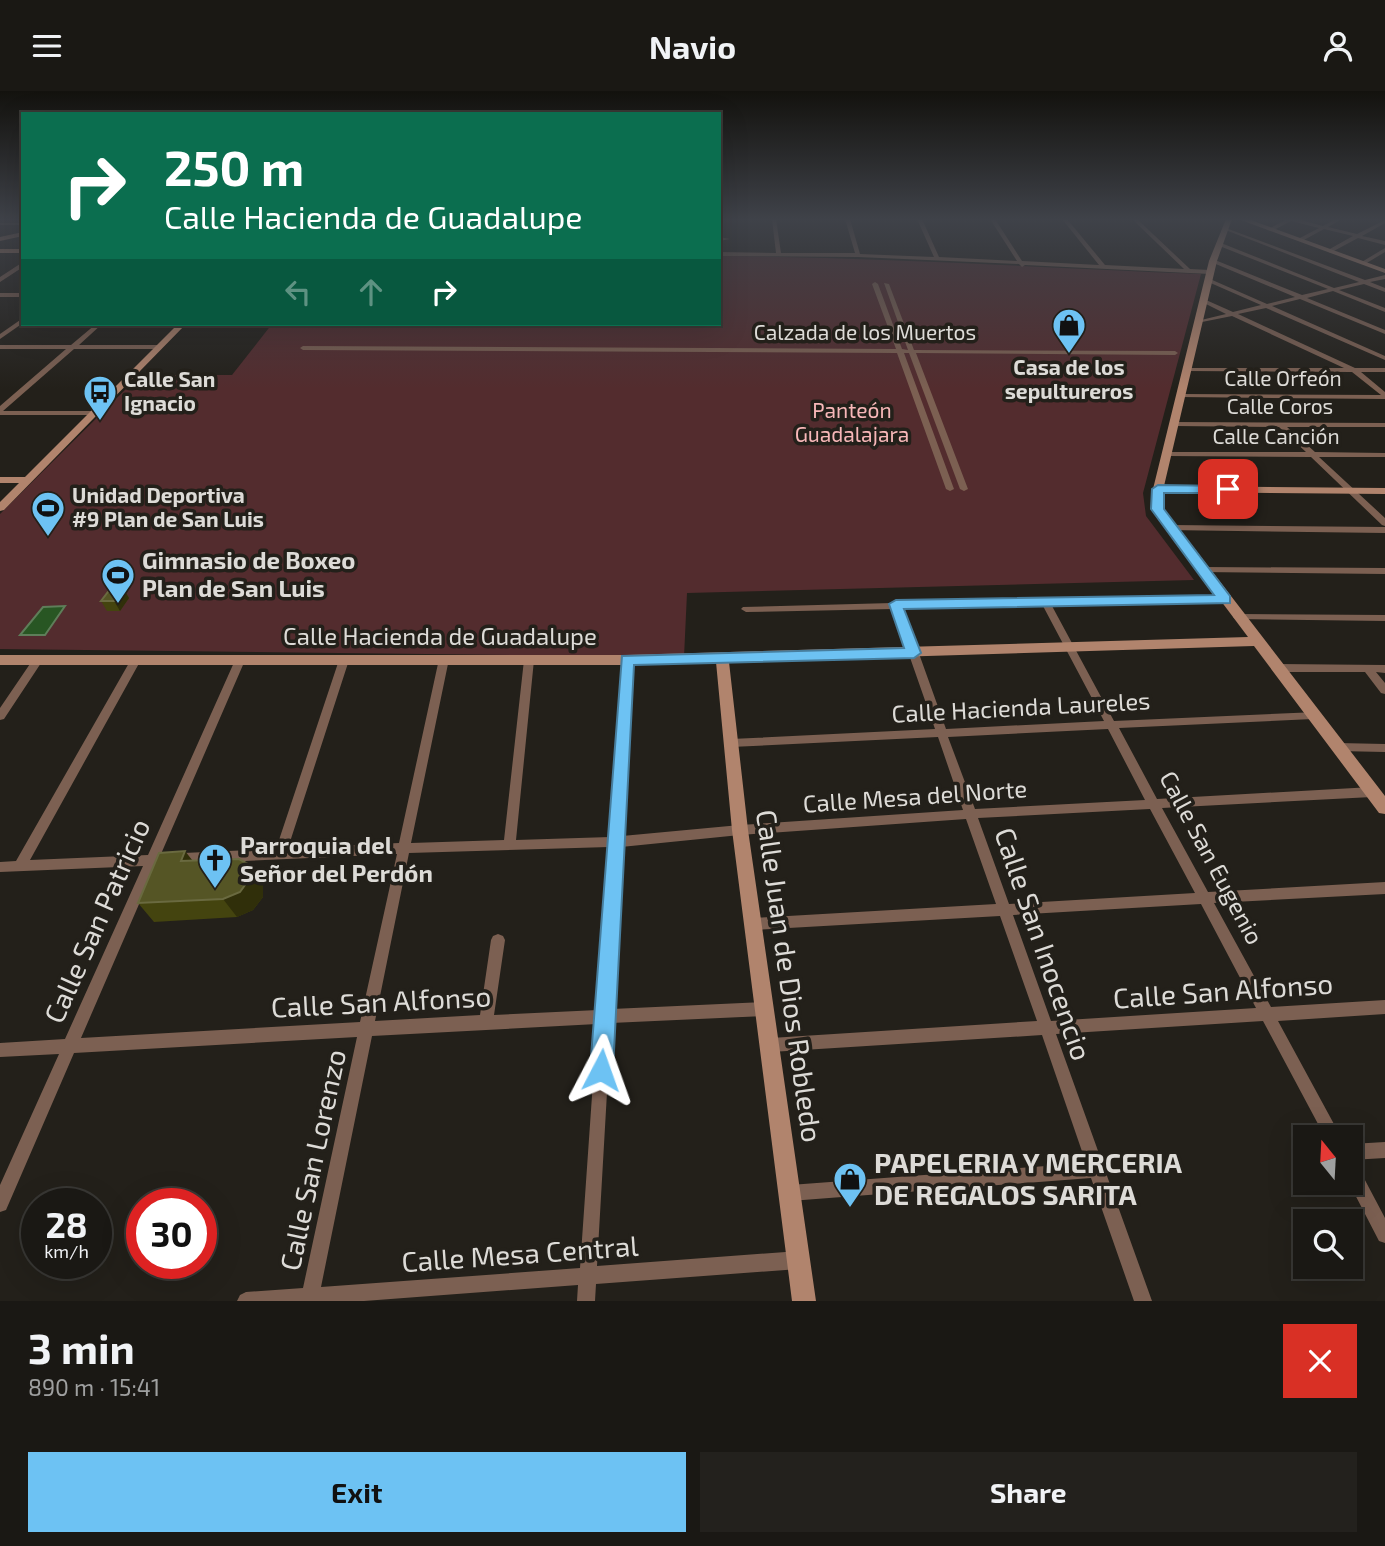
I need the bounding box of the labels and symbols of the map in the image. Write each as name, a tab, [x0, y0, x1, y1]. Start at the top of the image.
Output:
shop icon: Casa de los sepultureros	[1050, 306, 1088, 355]
street label: Calzada de los Muertos	[754, 319, 976, 344]
place label: Casa de los sepultureros	[1005, 354, 1133, 403]
street label: Calle Orfeón	[1224, 365, 1342, 390]
place label: Calle San Ignacio	[124, 366, 215, 415]
bus stop icon: Calle San Ignacio	[81, 373, 119, 422]
street label: Calle Coros	[1227, 393, 1333, 418]
park label: Panteón Guadalajara	[795, 397, 909, 447]
street label: Calle Canción	[1212, 423, 1340, 448]
pin	[1198, 459, 1258, 519]
place label: Unidad Deportiva #9 Plan de San Luis	[72, 482, 264, 531]
sports icon: Unidad Deportiva #9 Plan de San Luis	[29, 489, 67, 538]
place label: Gimnasio de Boxeo Plan de San Luis	[142, 545, 355, 602]
sports icon: Gimnasio de Boxeo Plan de San Luis	[99, 556, 137, 605]
street label: Calle Hacienda de Guadalupe	[283, 621, 597, 650]
street label: Calle Hacienda Laureles	[891, 685, 1151, 728]
street label: Calle San Eugenio	[1154, 766, 1270, 949]
street label: Calle Mesa del Norte	[802, 773, 1028, 818]
street label: Calle Juan de Dios Robledo	[750, 807, 830, 1144]
street label: Calle San Patricio	[36, 813, 156, 1028]
street label: Calle San Inocencio	[988, 823, 1100, 1064]
place label: Parroquia del Señor del Perdón	[240, 830, 433, 887]
church icon: Parroquia del Señor del Perdón	[196, 841, 234, 890]
street label: Calle San Alfonso	[1112, 965, 1334, 1015]
street label: Calle San Alfonso	[270, 978, 492, 1024]
position arrow	[564, 1033, 638, 1107]
street label: Calle San Lorenzo	[272, 1046, 352, 1274]
north arrow	[1293, 1125, 1363, 1195]
place label: PAPELERIA Y MERCERIA DE REGALOS SARITA	[874, 1145, 1183, 1211]
shop icon: PAPELERIA Y MERCERIA DE REGALOS SARITA	[831, 1160, 869, 1209]
speed limit sign: 30	[126, 1188, 217, 1279]
street label: Calle Mesa Central	[400, 1228, 640, 1278]

